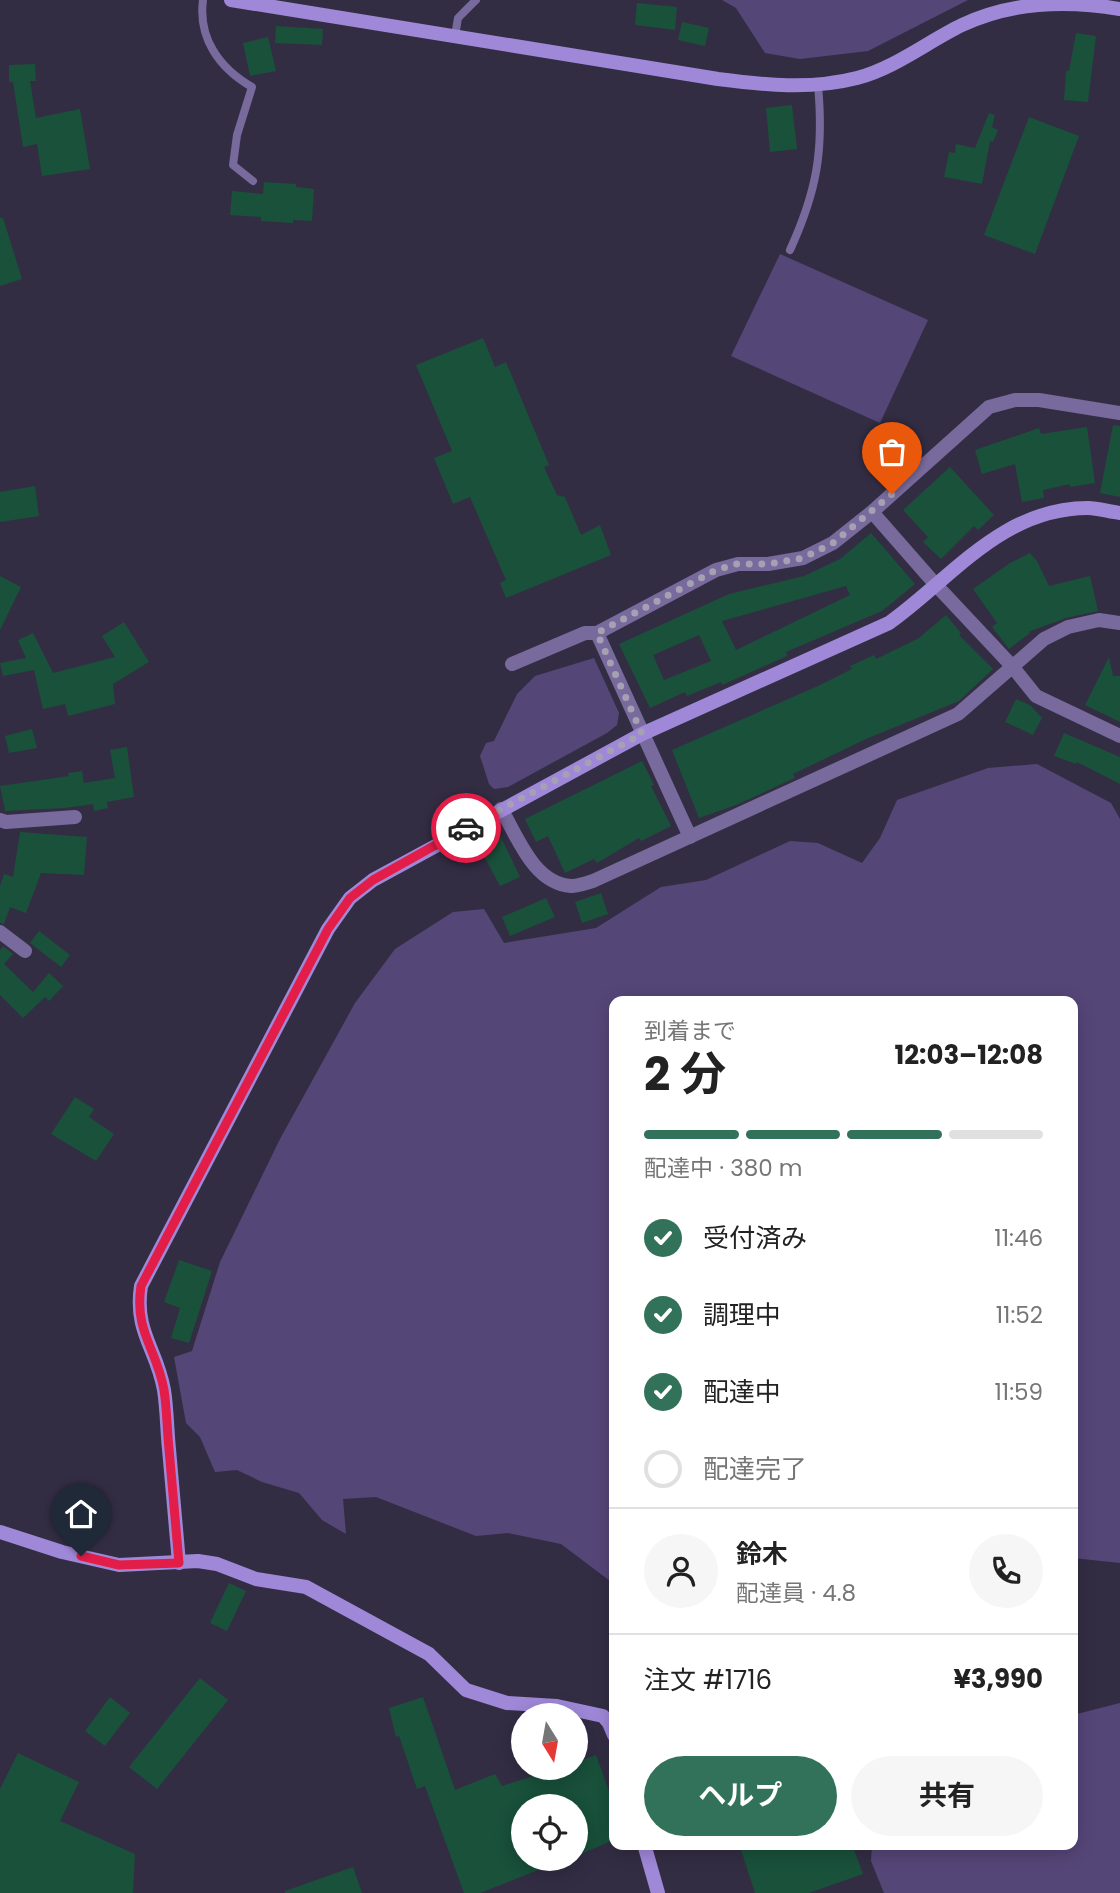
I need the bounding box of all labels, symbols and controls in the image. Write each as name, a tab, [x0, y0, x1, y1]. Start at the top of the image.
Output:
pin	[862, 422, 922, 494]
icon: bag	[873, 433, 911, 471]
courier	[431, 793, 501, 863]
icon: car	[447, 809, 485, 847]
text: 到着まで	[644, 1015, 736, 1047]
text: 12:03–12:08	[894, 1037, 1043, 1073]
text: 2 分	[644, 1042, 726, 1106]
text: 配達中 · 380 m	[644, 1152, 803, 1184]
icon: check	[644, 1219, 682, 1257]
text: 受付済み	[703, 1220, 807, 1256]
text: 11:46	[994, 1222, 1043, 1254]
icon: check	[644, 1296, 682, 1334]
text: 調理中	[703, 1297, 781, 1333]
text: 11:52	[996, 1299, 1043, 1331]
icon: check	[644, 1373, 682, 1411]
text: 配達中	[703, 1374, 781, 1410]
text: 11:59	[994, 1376, 1043, 1408]
text: 配達完了	[703, 1451, 807, 1487]
pin	[51, 1484, 111, 1556]
icon: home	[62, 1495, 100, 1533]
button: person	[644, 1534, 718, 1608]
button: phone	[969, 1534, 1043, 1608]
text: 鈴木	[736, 1536, 788, 1572]
text: 配達員 · 4.8	[736, 1577, 856, 1609]
text: ¥3,990	[953, 1661, 1043, 1697]
text: 注文 #1716	[644, 1662, 772, 1698]
north arrow	[511, 1703, 588, 1780]
map controls	[511, 1703, 588, 1871]
button: ヘルプ	[644, 1756, 837, 1836]
button: 共有	[851, 1756, 1043, 1836]
button: locate	[511, 1794, 588, 1871]

